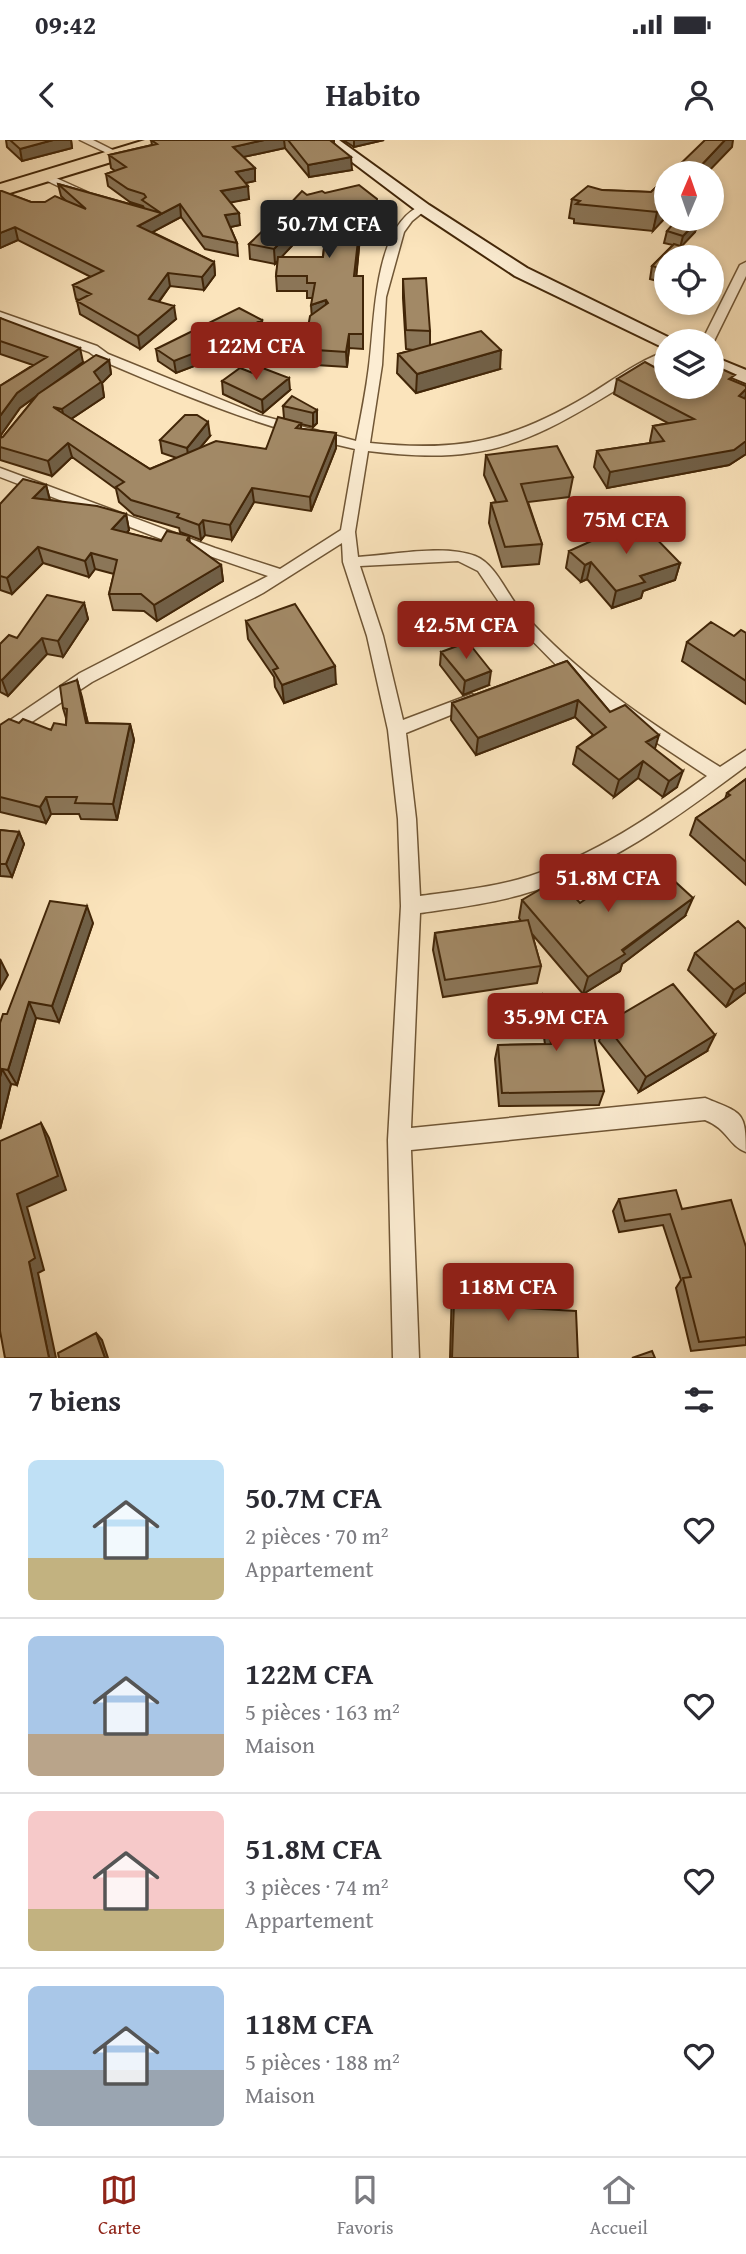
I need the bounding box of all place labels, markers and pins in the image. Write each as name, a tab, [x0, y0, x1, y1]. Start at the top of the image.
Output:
pin: 50.7M CFA	[249, 200, 409, 260]
pin: 122M CFA	[184, 322, 328, 382]
pin: 75M CFA	[561, 496, 691, 556]
pin: 42.5M CFA	[386, 602, 546, 661]
pin: 51.8M CFA	[528, 854, 688, 914]
pin: 35.9M CFA	[476, 993, 636, 1053]
pin: 118M CFA	[436, 1264, 580, 1323]

